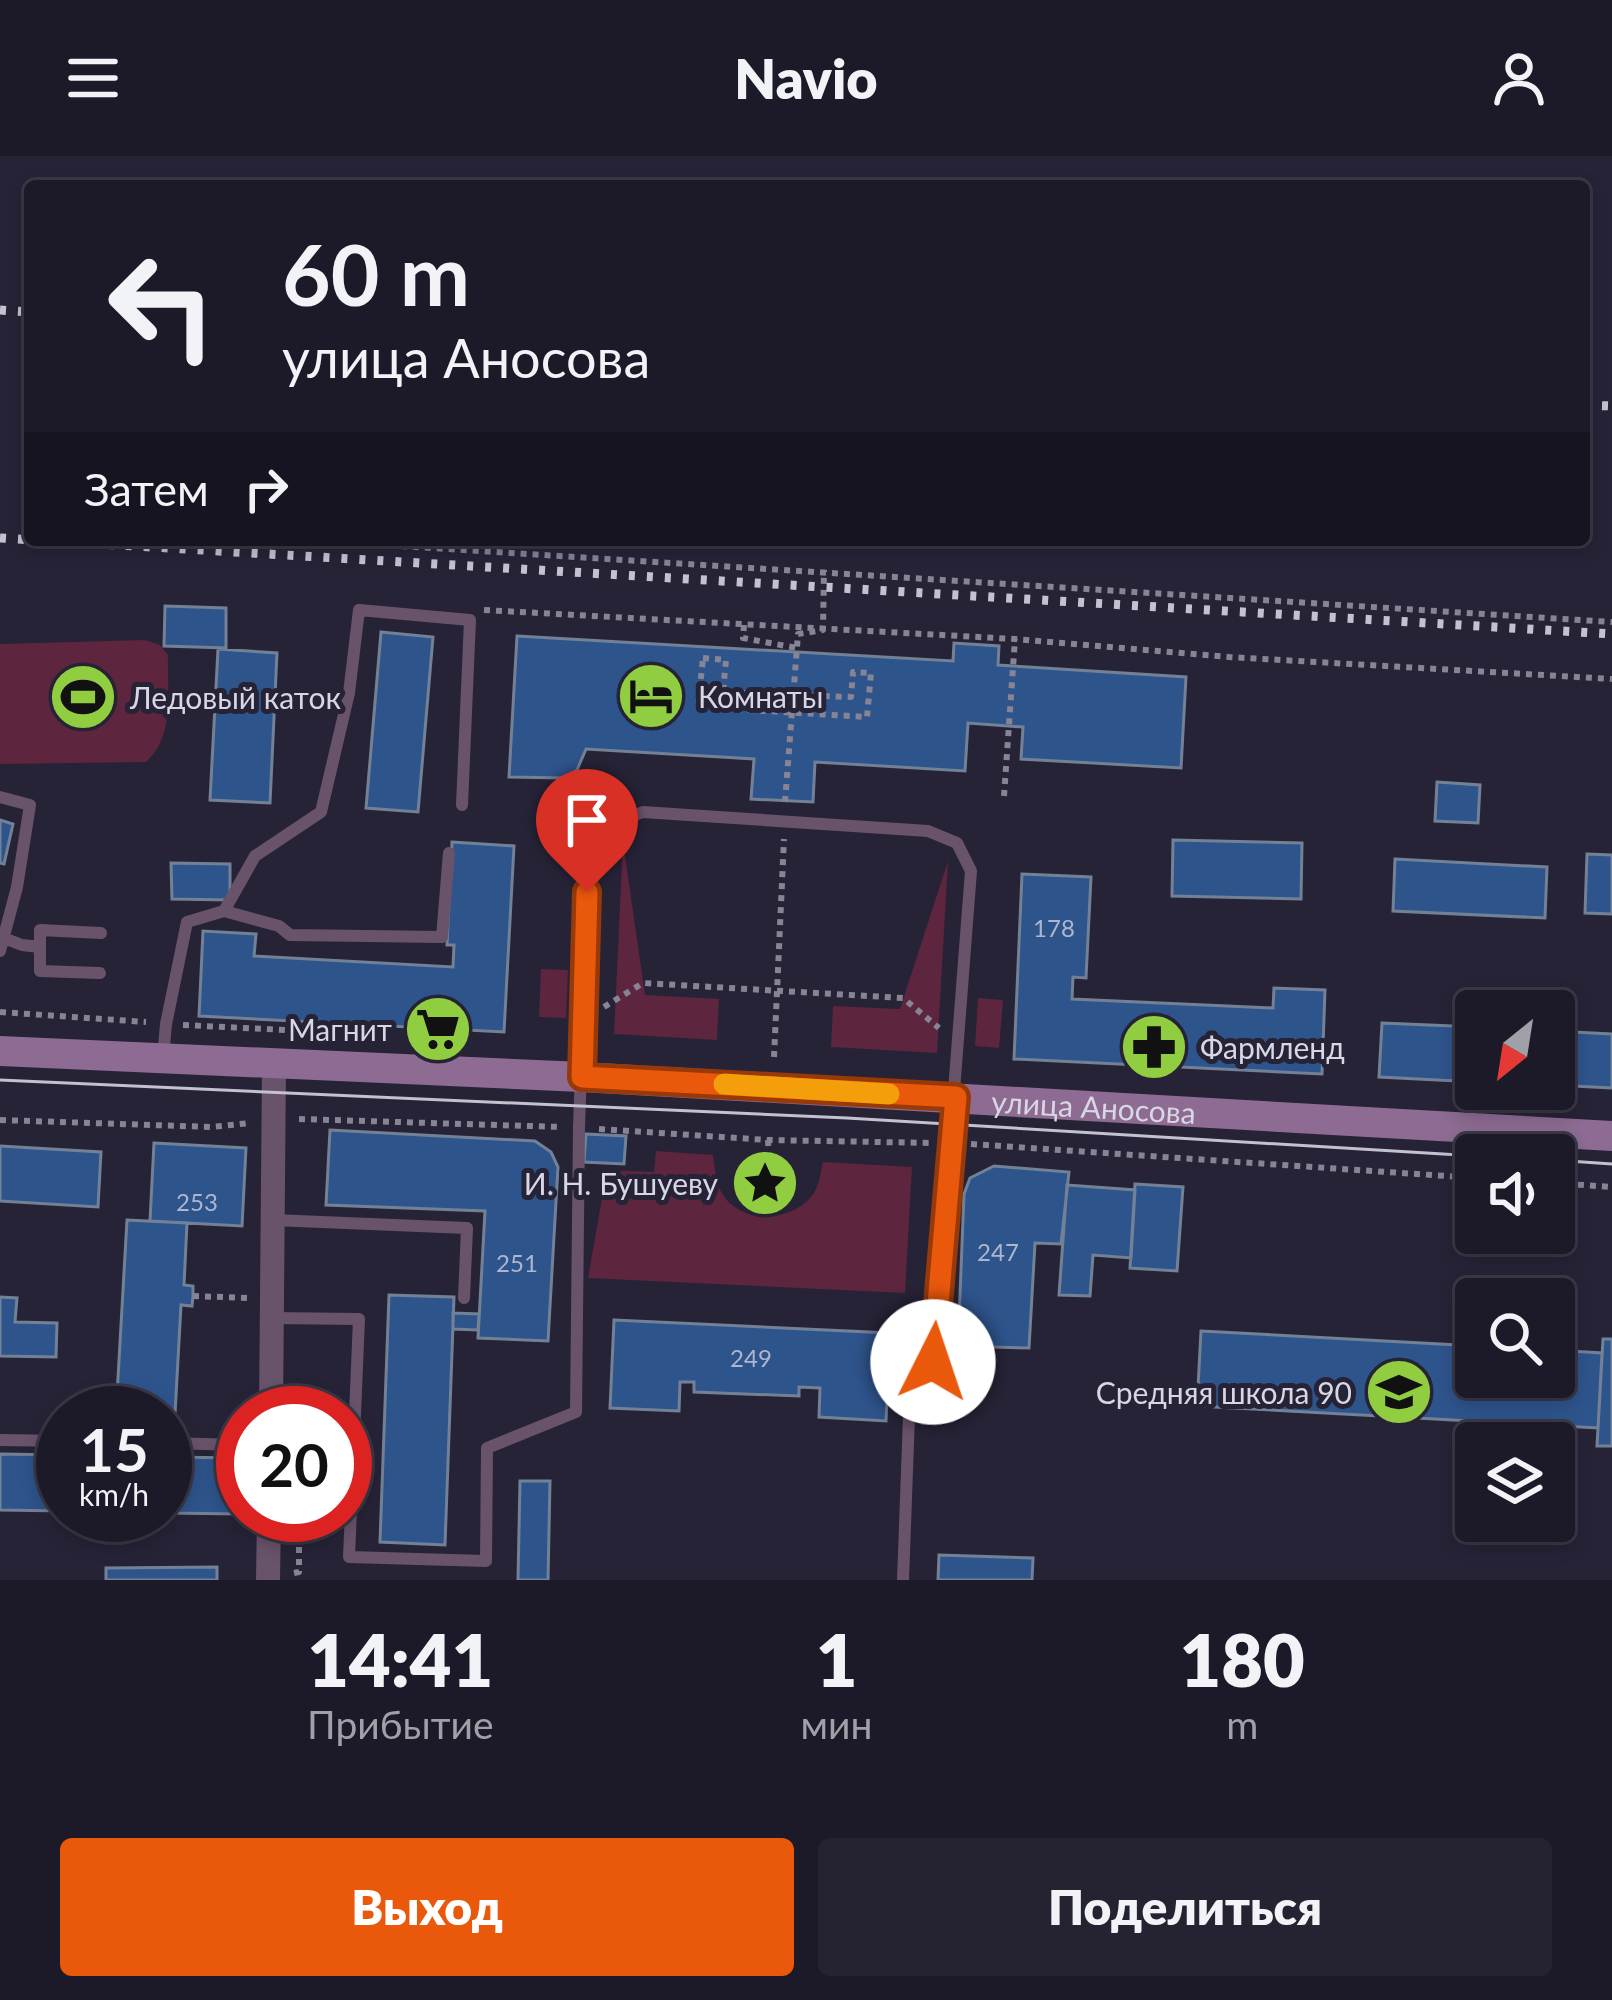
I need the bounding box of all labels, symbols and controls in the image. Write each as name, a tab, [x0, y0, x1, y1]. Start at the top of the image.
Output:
icon: menu	[60, 45, 126, 111]
icon: person	[1486, 45, 1552, 111]
text: Navio	[734, 46, 878, 111]
text: 60 m	[282, 223, 470, 324]
icon: left	[84, 228, 240, 384]
text: улица Аносова	[282, 325, 650, 390]
icon: right	[233, 456, 299, 522]
text: Затем	[84, 462, 209, 516]
hotel icon: Комнаты	[616, 661, 686, 731]
sports icon: Ледовый каток	[48, 662, 118, 732]
place label: Комнаты	[698, 678, 823, 714]
place label: Ледовый каток	[129, 679, 341, 715]
pin	[536, 769, 638, 892]
icon: arrive	[554, 787, 620, 853]
house number: 178	[1033, 913, 1075, 942]
north arrow	[1455, 990, 1575, 1110]
map controls	[1455, 990, 1575, 1542]
supermarket icon: Магнит	[403, 994, 473, 1064]
place label: Магнит	[288, 1011, 392, 1047]
pharmacy icon: Фармленд	[1119, 1012, 1189, 1082]
place label: Фармленд	[1200, 1029, 1345, 1065]
street label: улица Аносова	[990, 1082, 1197, 1130]
button: sound	[1455, 1134, 1575, 1254]
place icon: И. Н. Бушуеву	[730, 1148, 800, 1218]
place label: И. Н. Бушуеву	[524, 1165, 719, 1201]
house number: 253	[176, 1187, 218, 1216]
house number: 247	[977, 1237, 1019, 1266]
house number: 251	[496, 1248, 538, 1277]
button: search	[1455, 1278, 1575, 1398]
position arrow	[870, 1299, 996, 1425]
house number: 249	[730, 1343, 772, 1372]
school or university icon: Средняя школа 90	[1364, 1357, 1434, 1427]
place label: Средняя школа 90	[1096, 1374, 1352, 1410]
speed limit sign: 20	[216, 1386, 372, 1542]
text: 15	[79, 1413, 149, 1485]
button: layers	[1455, 1422, 1575, 1542]
text: km/h	[79, 1476, 149, 1512]
text: 14:41	[307, 1616, 493, 1702]
text: 1	[816, 1616, 857, 1702]
text: 180	[1180, 1616, 1305, 1702]
text: Прибытие	[307, 1701, 493, 1747]
text: мин	[801, 1701, 873, 1747]
text: m	[1226, 1701, 1258, 1747]
button: Выход	[60, 1838, 794, 1976]
button: Поделиться	[818, 1838, 1552, 1976]

